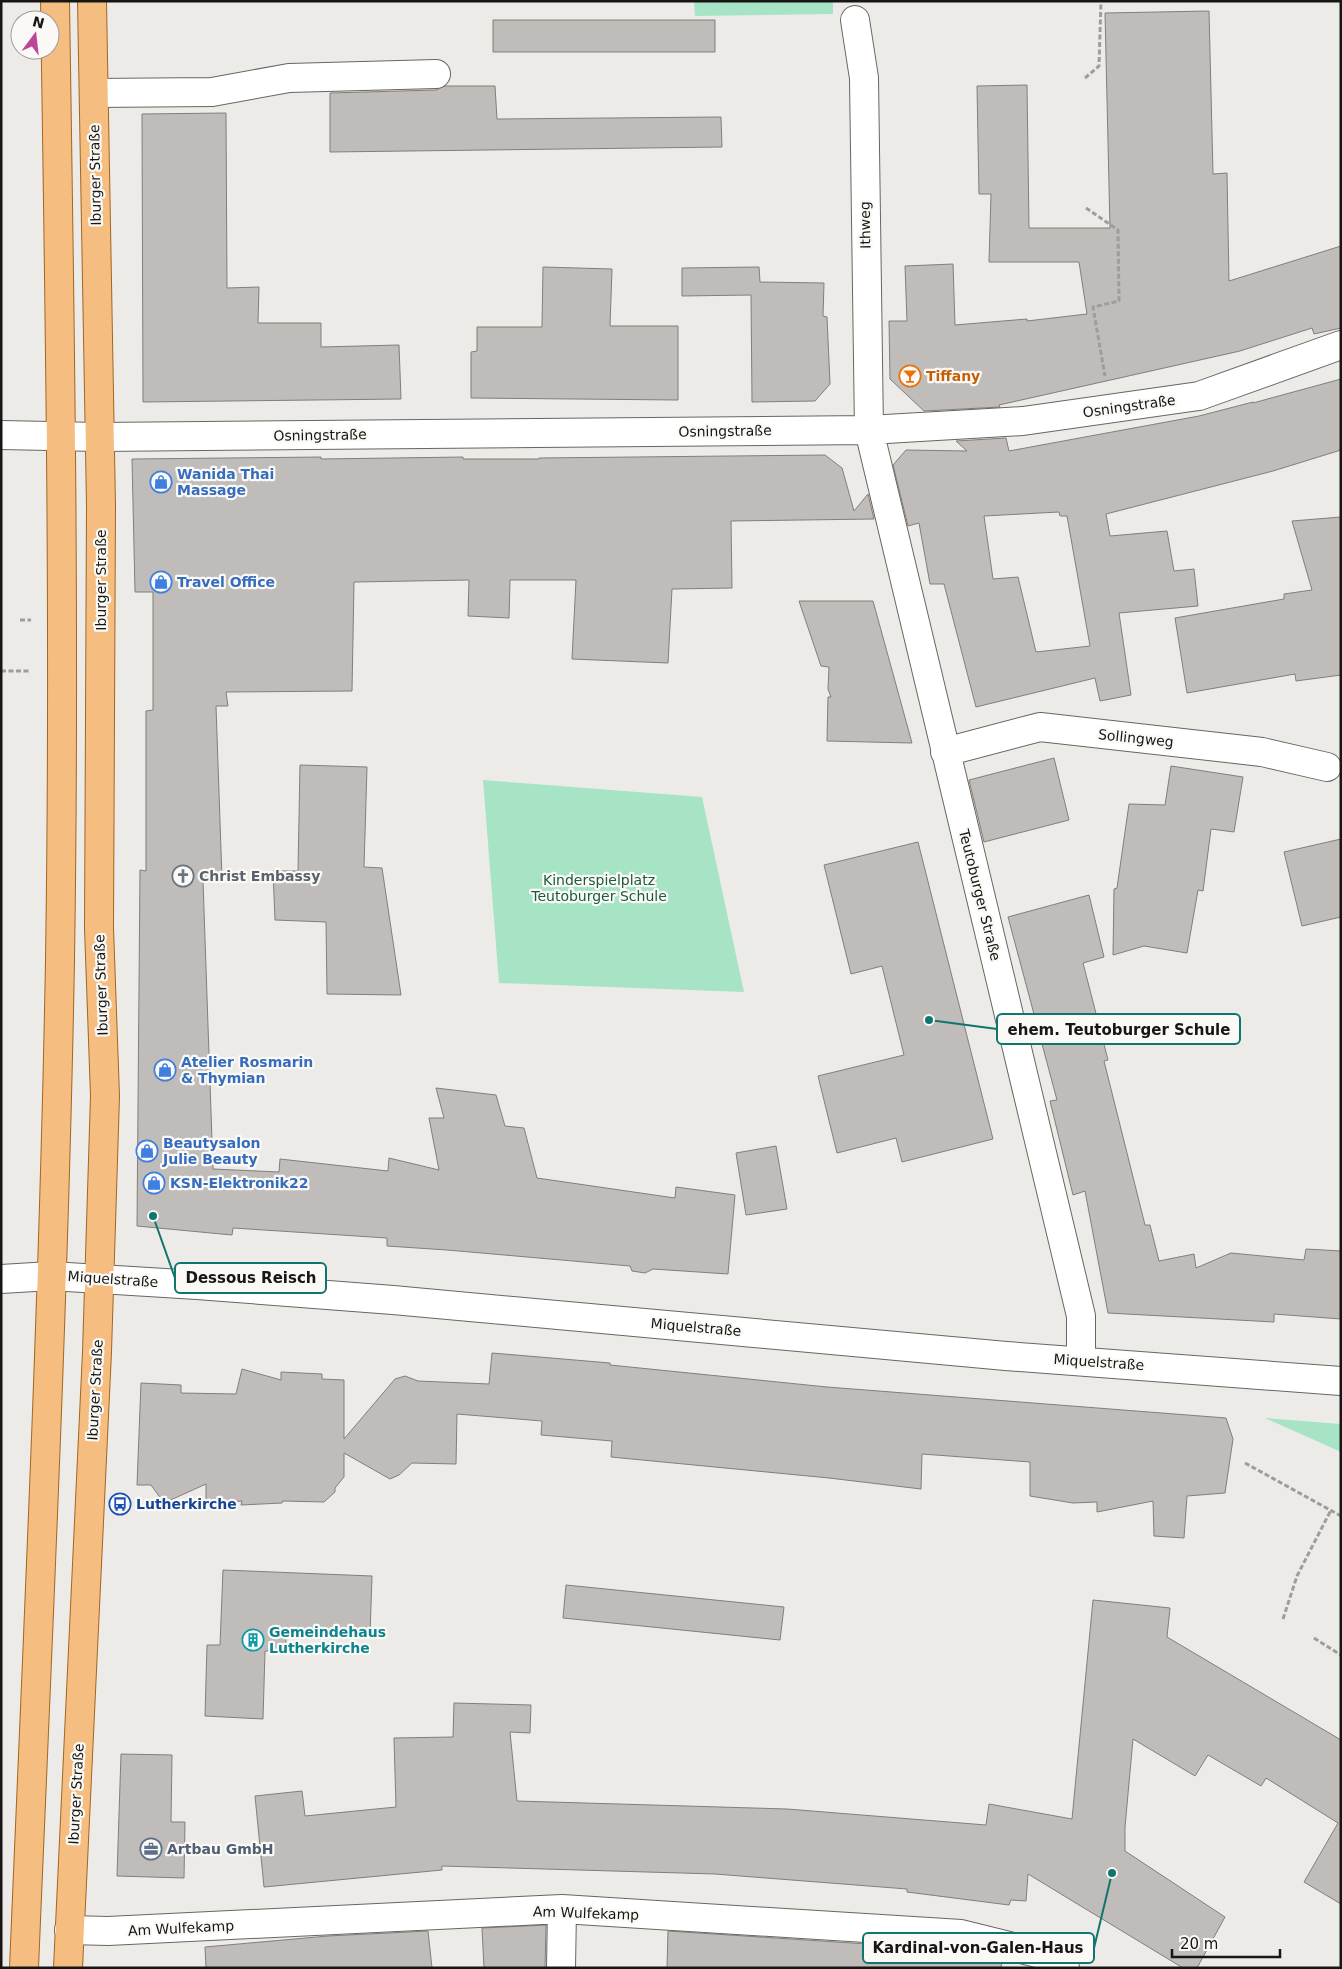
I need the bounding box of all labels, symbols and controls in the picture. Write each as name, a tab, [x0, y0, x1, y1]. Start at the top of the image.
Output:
north arrow	[10, 10, 60, 60]
text: N	[31, 13, 46, 32]
street label: Iburger Straße	[86, 124, 104, 226]
street label: Ithweg	[857, 201, 873, 249]
bar icon: Tiffany	[898, 364, 922, 388]
place label: Tiffany	[926, 368, 980, 384]
street label: Osningstraße	[1082, 392, 1176, 420]
street label: Osningstraße	[678, 422, 772, 440]
street label: Osningstraße	[273, 426, 367, 444]
place label: Wanida Thai Massage	[177, 466, 274, 498]
shop icon: Wanida Thai Massage	[149, 470, 173, 494]
street label: Iburger Straße	[93, 529, 109, 631]
shop icon: Travel Office	[149, 570, 173, 594]
place label: Travel Office	[177, 574, 275, 590]
street label: Sollingweg	[1097, 726, 1175, 750]
street label: Teutoburger Straße	[956, 827, 1004, 962]
church icon: Christ Embassy	[171, 864, 195, 888]
place label: Christ Embassy	[199, 868, 320, 884]
park label: Kinderspielplatz Teutoburger Schule	[530, 872, 667, 904]
street label: Iburger Straße	[91, 934, 111, 1036]
callout: ehem. Teutoburger Schule	[997, 1014, 1240, 1044]
text: ehem. Teutoburger Schule	[1008, 1021, 1230, 1039]
place label: Atelier Rosmarin & Thymian	[181, 1054, 313, 1086]
shop icon: Atelier Rosmarin & Thymian	[153, 1058, 177, 1082]
place label: Beautysalon Julie Beauty	[162, 1135, 261, 1167]
shop icon: Beautysalon Julie Beauty	[135, 1139, 159, 1163]
shop icon: KSN-Elektronik22	[142, 1171, 166, 1195]
place label: KSN-Elektronik22	[170, 1175, 308, 1191]
callout: Dessous Reisch	[175, 1263, 326, 1293]
street label: Miquelstraße	[67, 1268, 159, 1290]
text: Dessous Reisch	[186, 1269, 316, 1287]
street label: Miquelstraße	[650, 1315, 742, 1339]
street label: Iburger Straße	[84, 1339, 106, 1441]
street label: Miquelstraße	[1053, 1351, 1145, 1373]
bus stop icon: Lutherkirche	[108, 1492, 132, 1516]
place label: Lutherkirche	[136, 1496, 237, 1512]
place label: Gemeindehaus Lutherkirche	[269, 1624, 386, 1656]
building icon: Gemeindehaus Lutherkirche	[241, 1628, 265, 1652]
street label: Iburger Straße	[65, 1743, 87, 1845]
office icon: Artbau GmbH	[139, 1837, 163, 1861]
place label: Artbau GmbH	[167, 1841, 274, 1857]
street label: Am Wulfekamp	[533, 1903, 639, 1923]
street label: Am Wulfekamp	[128, 1917, 235, 1939]
scale bar	[1172, 1926, 1280, 1958]
callout: Kardinal-von-Galen-Haus	[863, 1933, 1094, 1963]
text: 20 m	[1180, 1935, 1218, 1953]
text: Kardinal-von-Galen-Haus	[872, 1939, 1084, 1957]

